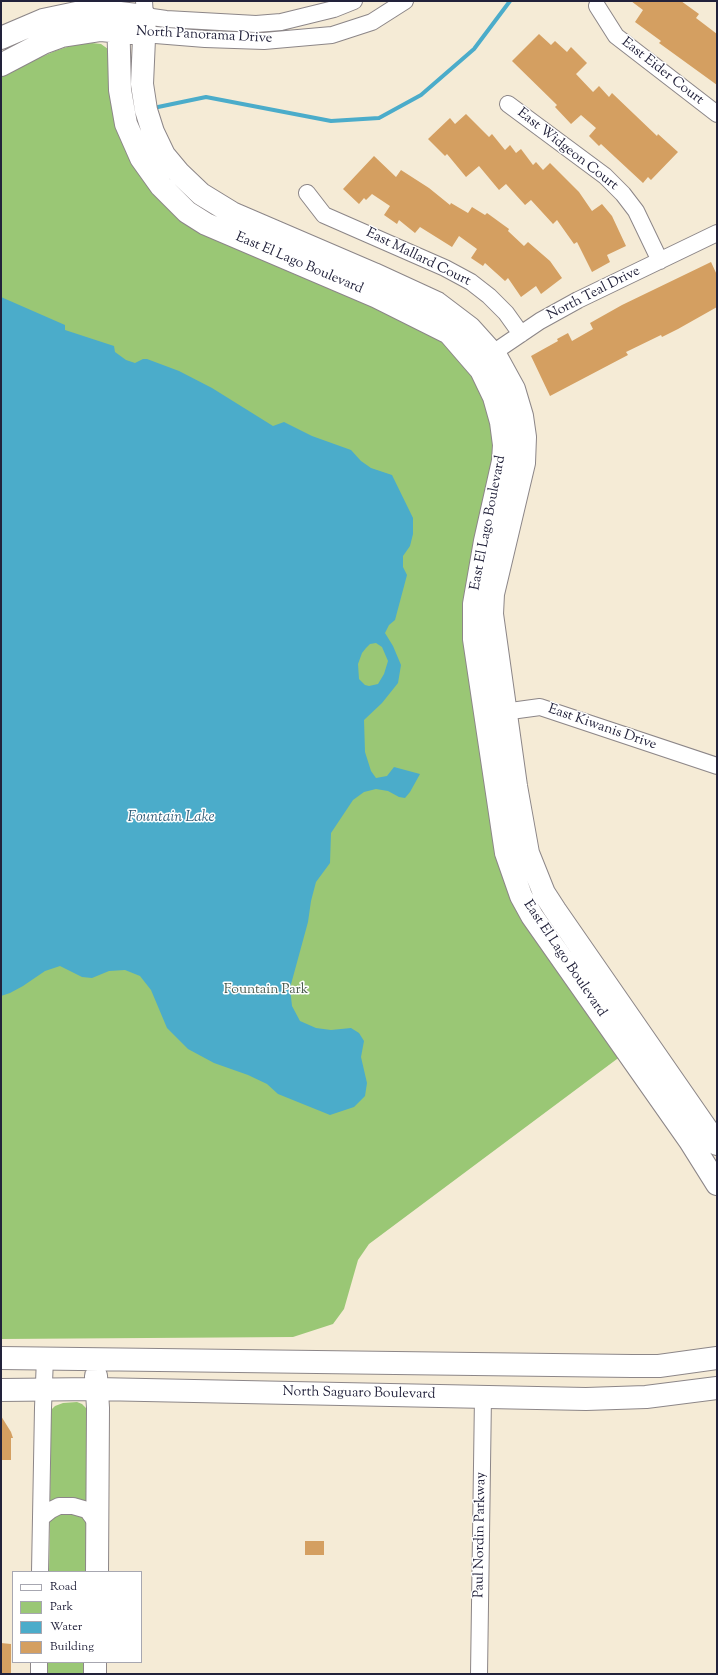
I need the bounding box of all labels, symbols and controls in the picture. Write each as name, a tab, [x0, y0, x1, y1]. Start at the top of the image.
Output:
street label: North Panorama Drive	[136, 24, 272, 48]
street label: East Eider Court	[618, 35, 706, 109]
street label: East Widgeon Court	[513, 105, 621, 195]
street label: East Mallard Court	[363, 225, 473, 291]
street label: East El Lago Boulevard	[233, 230, 365, 298]
street label: North Teal Drive	[545, 263, 643, 325]
street label: East El Lago Boulevard	[468, 454, 510, 592]
street label: East Kiwanis Drive	[546, 702, 658, 754]
water label: Fountain Lake	[128, 809, 214, 827]
street label: East El Lago Boulevard	[519, 898, 609, 1020]
park label: Fountain Park	[224, 983, 308, 999]
street label: North Saguaro Boulevard	[282, 1384, 436, 1404]
street label: Paul Nordin Parkway	[472, 1472, 490, 1598]
legend	[12, 1571, 142, 1663]
text: Road	[50, 1578, 77, 1596]
text: Park	[50, 1598, 73, 1616]
text: Water	[50, 1618, 82, 1636]
text: Building	[50, 1638, 94, 1656]

